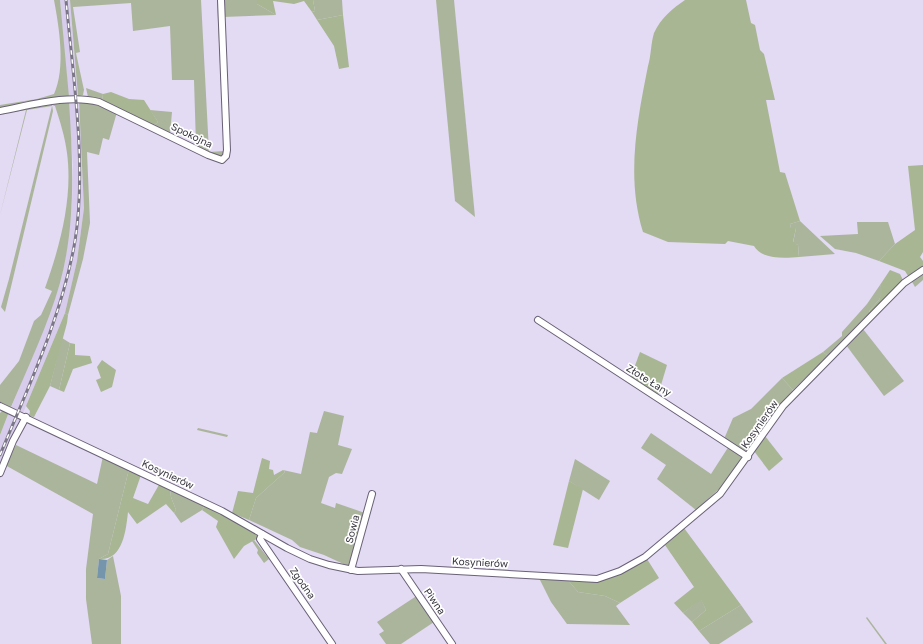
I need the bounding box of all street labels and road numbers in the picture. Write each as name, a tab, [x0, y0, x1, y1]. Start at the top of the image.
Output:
street label: Spokojna	[169, 120, 215, 150]
street label: Złote Łany	[624, 361, 674, 399]
street label: Kosynierów	[738, 398, 780, 450]
street label: Kosynierów	[140, 457, 196, 491]
street label: Sowia	[342, 514, 362, 544]
street label: Kosynierów	[452, 555, 508, 569]
street label: Zgodna	[288, 565, 318, 601]
street label: Piwna	[422, 586, 448, 616]

